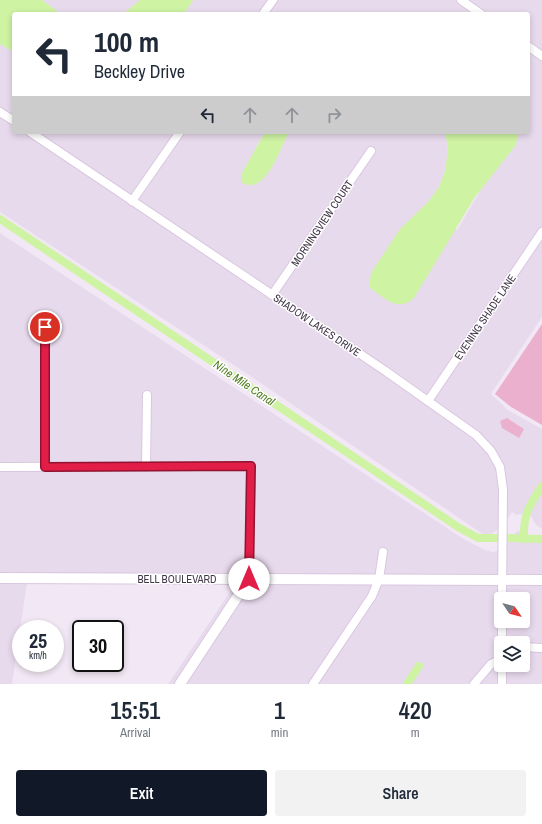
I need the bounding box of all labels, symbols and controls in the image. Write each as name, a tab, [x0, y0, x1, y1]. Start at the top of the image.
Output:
text: 100 m	[94, 23, 159, 61]
icon: left	[28, 28, 80, 80]
text: Beckley Drive	[94, 59, 185, 84]
icon: left	[197, 104, 219, 126]
icon: ahead	[239, 104, 261, 126]
icon: ahead	[281, 104, 303, 126]
icon: right	[323, 104, 345, 126]
street label: MORNINGVIEW COURT	[288, 177, 356, 269]
street label: EVENING SHADE LANE	[451, 272, 519, 362]
street label: SHADOW LAKES DRIVE	[271, 291, 363, 359]
pin	[28, 310, 62, 344]
icon: arrive	[34, 316, 56, 338]
water label: Nine Mile Canal	[210, 357, 278, 410]
position arrow	[228, 558, 270, 600]
street label: BELL BOULEVARD	[137, 572, 217, 586]
north arrow	[494, 592, 530, 628]
map controls	[494, 592, 530, 672]
speed limit sign: 30	[72, 620, 124, 672]
text: 25	[29, 627, 47, 654]
button: layers	[494, 636, 530, 672]
text: km/h	[29, 649, 47, 662]
text: 15:51	[110, 694, 160, 726]
text: 1	[274, 694, 285, 726]
text: 420	[399, 694, 432, 726]
text: Arrival	[120, 724, 151, 741]
text: min	[271, 724, 288, 741]
text: m	[411, 724, 420, 741]
button: Exit	[16, 770, 267, 816]
button: Share	[275, 770, 526, 816]

